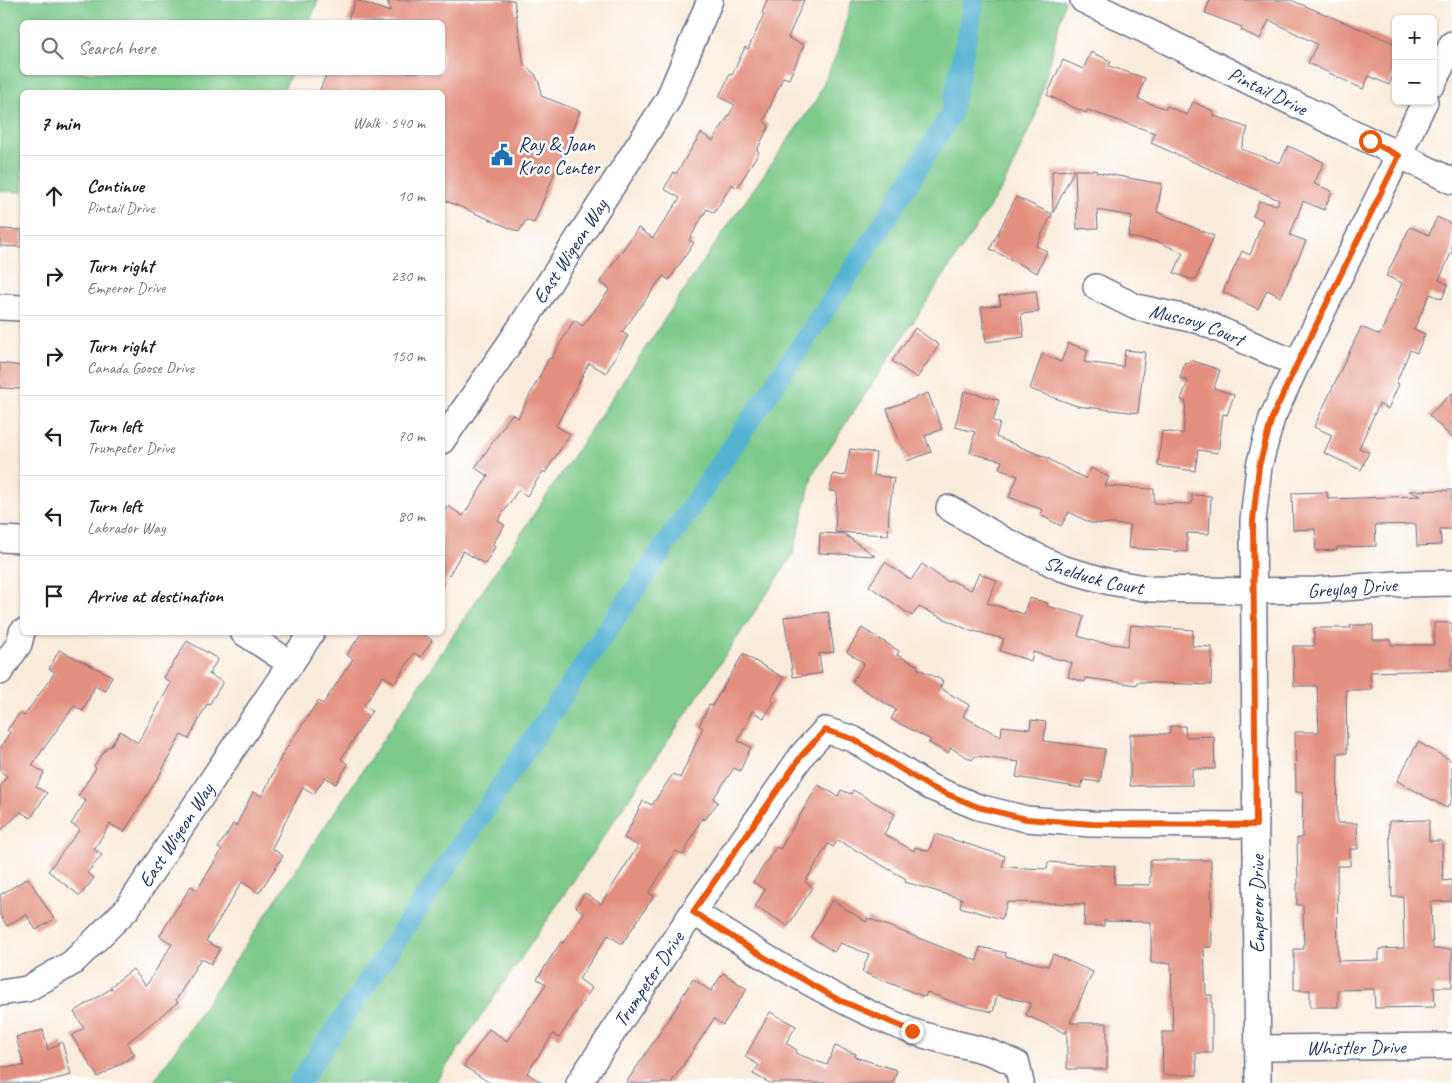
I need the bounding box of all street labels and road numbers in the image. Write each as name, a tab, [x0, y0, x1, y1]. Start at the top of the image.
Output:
street label: Pintail Drive	[1224, 61, 1313, 121]
street label: East Wigeon Way	[527, 193, 614, 308]
street label: Muscovy Court	[1147, 298, 1251, 353]
street label: Shelduck Court	[1040, 549, 1148, 601]
street label: Greylag Drive	[1307, 571, 1399, 603]
street label: East Wigeon Way	[132, 777, 220, 892]
street label: Emperor Drive	[1245, 854, 1270, 953]
street label: Trumpeter Drive	[608, 925, 690, 1031]
street label: Whistler Drive	[1306, 1034, 1407, 1060]

